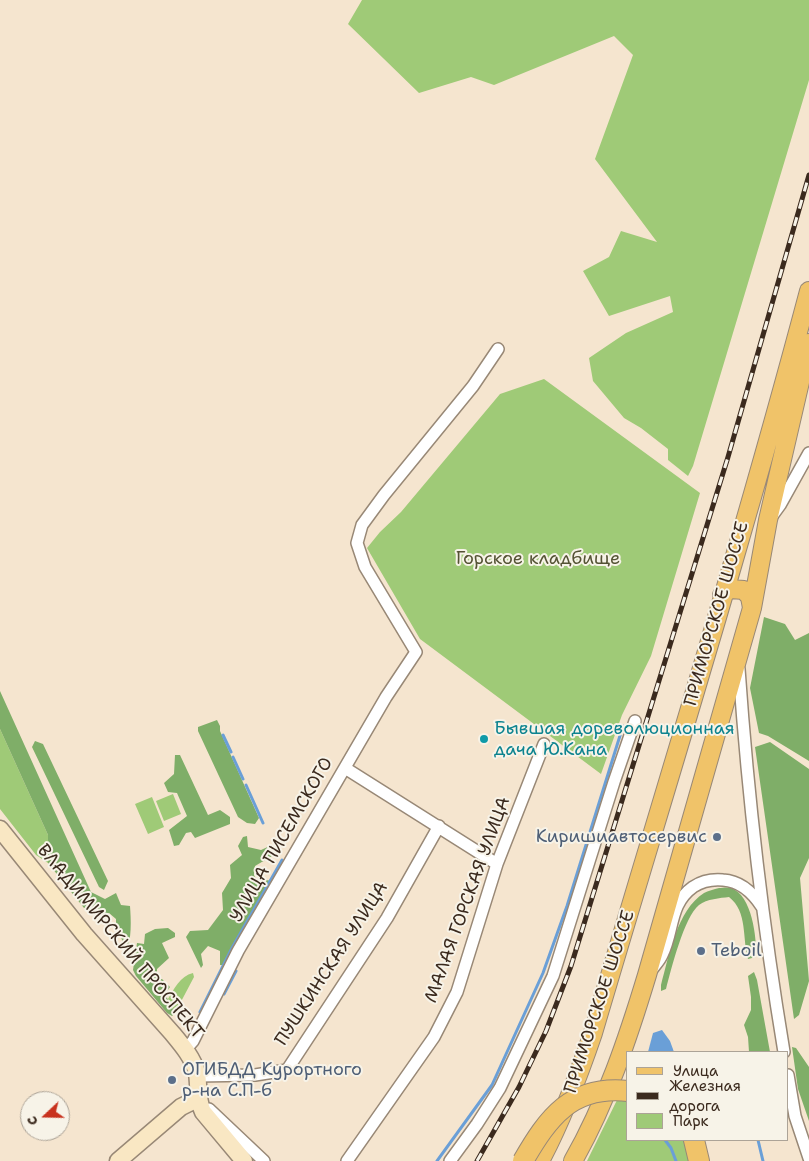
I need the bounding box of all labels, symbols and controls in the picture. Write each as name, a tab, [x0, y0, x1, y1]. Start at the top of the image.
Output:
street label: ПРИМОРСКОЕ ШОССЕ	[680, 519, 754, 709]
park label: Горское кладбище	[456, 548, 620, 570]
place label: Бывшая дореволюционная дача Ю.Кана	[494, 718, 735, 761]
marker: Бывшая дореволюционная дача Ю.Кана	[478, 733, 490, 745]
street label: УЛИЦА ПИСЕМСКОГО	[226, 754, 338, 926]
street label: МАЛАЯ ГОРСКАЯ УЛИЦА	[421, 794, 515, 1006]
place label: Киришиавтосервис	[536, 826, 707, 848]
marker: Киришиавтосервис	[711, 831, 723, 843]
street label: ВЛАДИМИРСКИЙ ПРОСПЕКТ	[32, 840, 208, 1044]
street label: ПУШКИНСКАЯ УЛИЦА	[271, 878, 393, 1050]
street label: ПРИМОРСКОЕ ШОССЕ	[560, 908, 640, 1096]
place label: Teboil	[711, 940, 762, 962]
marker: Teboil	[695, 945, 707, 957]
legend	[626, 1051, 789, 1141]
place label: ОГИБДД Курортного р-на С.П-б	[182, 1059, 362, 1102]
text: Улица	[673, 1061, 718, 1081]
marker: ОГИБДД Курортного р-на С.П-б	[166, 1074, 178, 1086]
text: Железная дорога	[669, 1076, 741, 1116]
north arrow	[20, 1091, 70, 1141]
text: Парк	[673, 1111, 709, 1131]
text: С	[22, 1114, 42, 1128]

